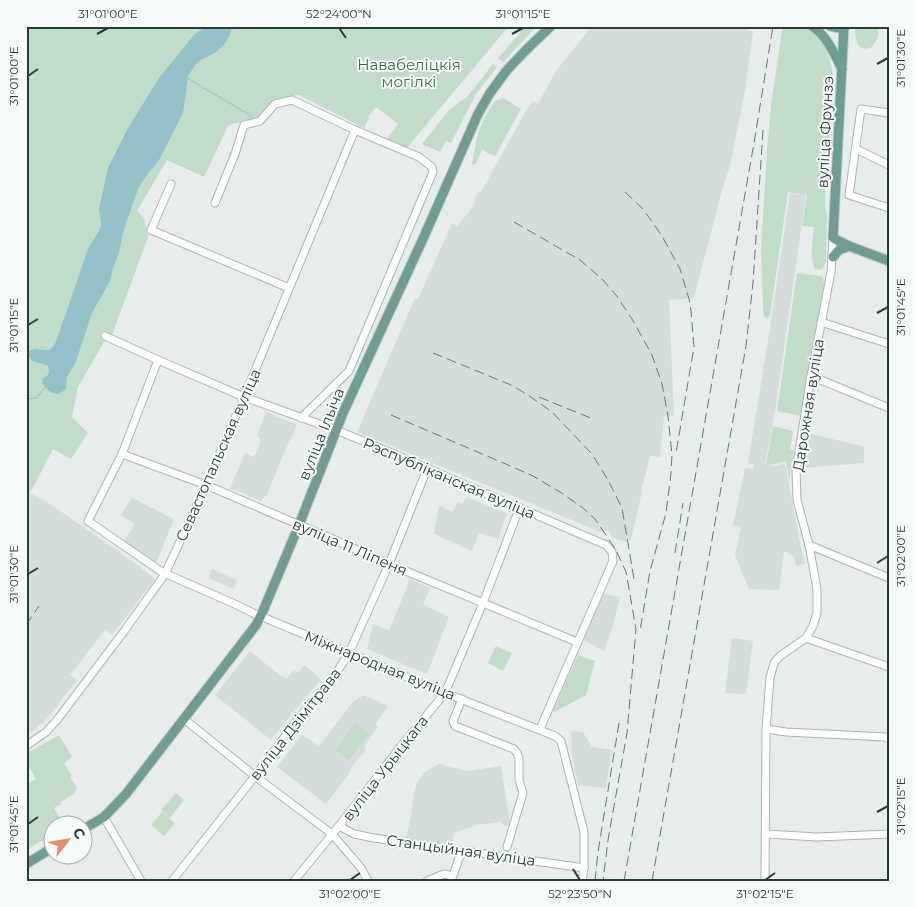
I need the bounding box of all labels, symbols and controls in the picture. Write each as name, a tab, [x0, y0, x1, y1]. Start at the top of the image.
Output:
text: 31°01'00"E	[78, 6, 138, 21]
text: 52°24'00"N	[306, 6, 372, 21]
text: 31°01'15"E	[495, 6, 551, 21]
text: 31°01'30"E	[893, 29, 908, 87]
text: 31°01'00"E	[6, 46, 21, 106]
park label: Навабеліцкія могілкі	[357, 55, 461, 91]
street label: вуліца Фрунзэ	[813, 75, 837, 189]
text: 31°01'45"E	[893, 278, 908, 336]
text: 31°01'15"E	[6, 297, 21, 353]
street label: Дарожная вуліца	[788, 337, 828, 473]
street label: Севастопальская вуліца	[171, 366, 265, 544]
street label: вуліца Ільіча	[294, 385, 348, 483]
street label: Рэспубліканская вуліца	[360, 433, 538, 523]
street label: вуліца 11 Ліпеня	[290, 514, 410, 580]
text: 31°02'00"E	[893, 525, 908, 587]
text: 31°01'30"E	[6, 545, 21, 603]
street label: Міжнародная вуліца	[302, 626, 458, 704]
street label: вуліца Дзімітрава	[245, 664, 345, 784]
street label: вуліца Урыцкага	[338, 711, 432, 825]
text: 31°02'15"E	[893, 777, 908, 835]
text: 31°01'45"E	[6, 795, 21, 853]
north arrow	[42, 814, 92, 864]
text: С	[69, 824, 89, 842]
street label: Станцыйная вуліца	[385, 830, 537, 870]
text: 31°02'00"E	[319, 886, 381, 901]
text: 52°23'50"N	[548, 886, 612, 901]
text: 31°02'15"E	[736, 886, 794, 901]

